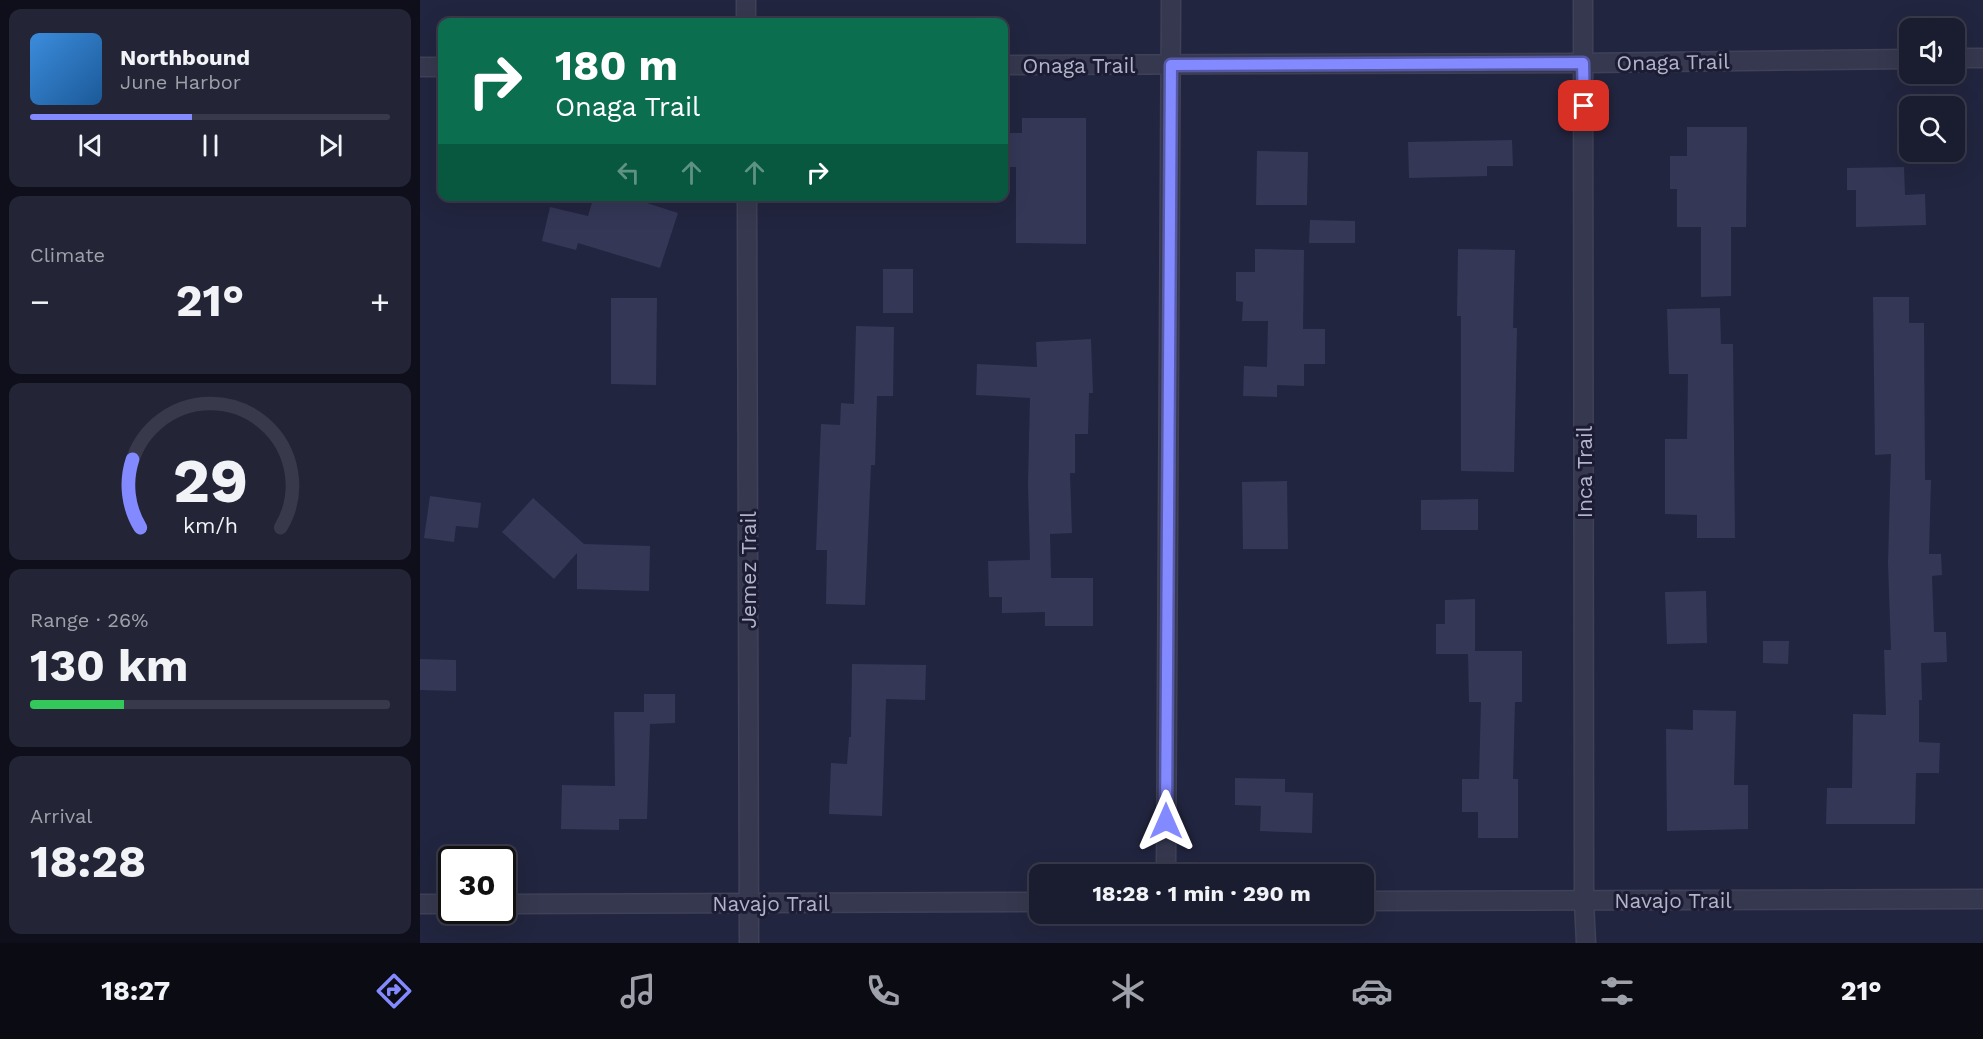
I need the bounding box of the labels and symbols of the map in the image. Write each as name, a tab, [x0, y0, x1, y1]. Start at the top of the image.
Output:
street label: Onaga Trail	[1616, 49, 1730, 75]
street label: Onaga Trail	[1022, 53, 1136, 78]
pin	[1558, 80, 1609, 131]
street label: Inca Trail	[1572, 425, 1597, 518]
street label: Jemez Trail	[736, 511, 761, 629]
position arrow	[1134, 789, 1198, 853]
speed limit sign: 30	[438, 846, 516, 924]
street label: Navajo Trail	[1614, 888, 1732, 913]
street label: Navajo Trail	[712, 891, 830, 916]

